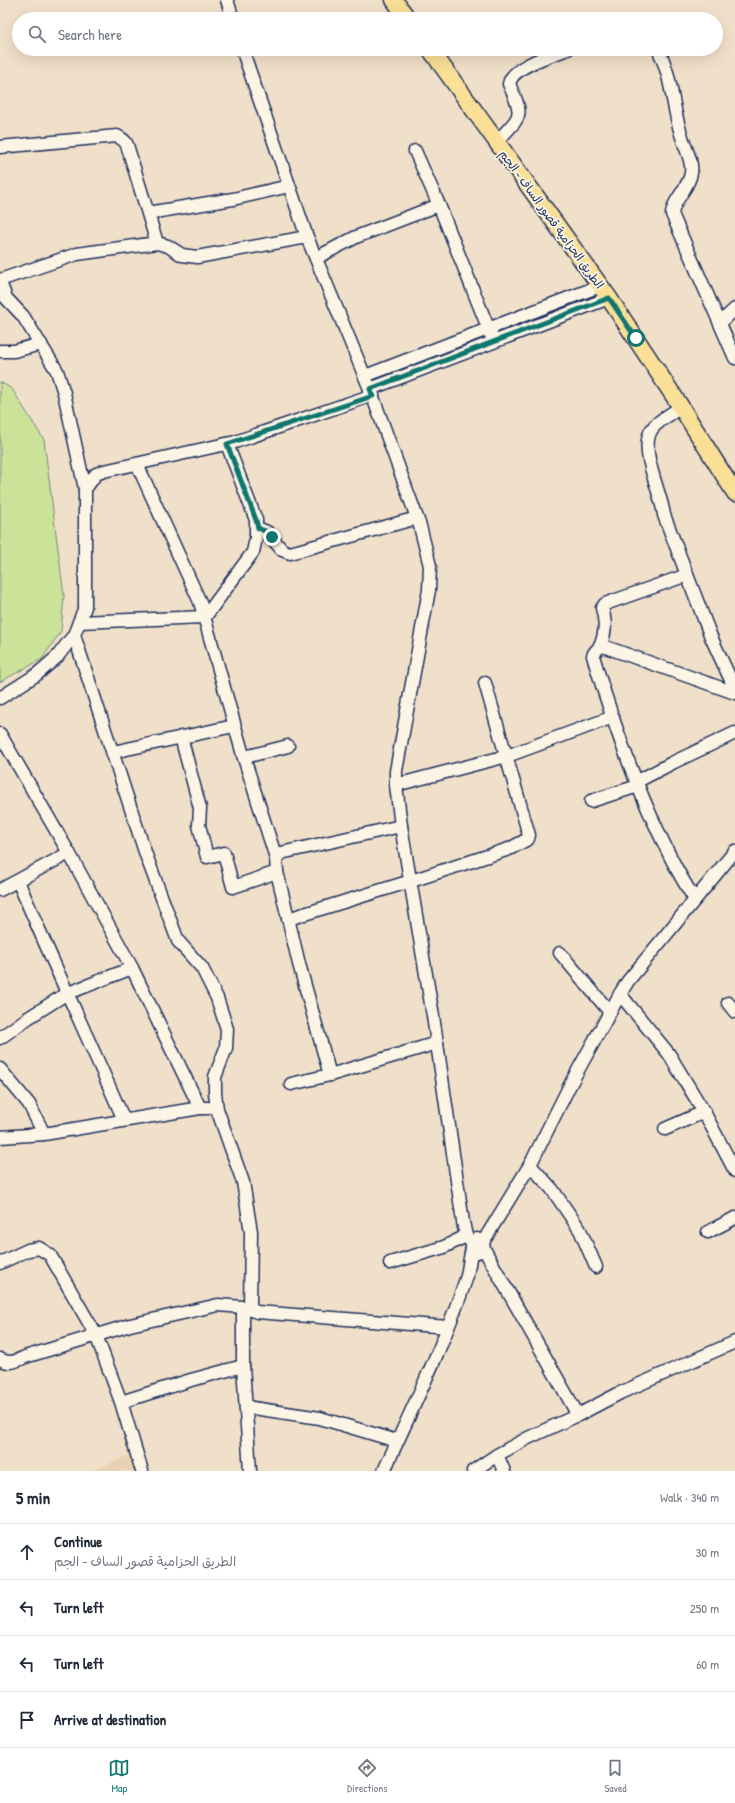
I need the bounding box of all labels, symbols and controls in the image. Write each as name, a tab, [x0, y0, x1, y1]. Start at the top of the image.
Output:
search box	[12, 12, 723, 56]
icon: search	[26, 23, 48, 45]
text: Search here	[58, 24, 122, 45]
street label: الطريق الحزامية قصور الساف - الجم	[495, 146, 608, 293]
route start	[627, 329, 645, 347]
route end	[263, 528, 281, 546]
text: 5 min	[16, 1486, 50, 1509]
text: Walk · 340 m	[660, 1488, 719, 1506]
text: Continue	[54, 1531, 102, 1552]
icon: ahead	[16, 1541, 38, 1563]
text: 30 m	[696, 1543, 719, 1561]
text: الطريق الحزامية قصور الساف - الجم	[54, 1552, 236, 1570]
icon: left	[16, 1597, 38, 1619]
text: Turn left	[54, 1597, 104, 1618]
text: 250 m	[690, 1599, 719, 1617]
icon: left	[16, 1653, 38, 1675]
text: Turn left	[54, 1653, 104, 1674]
text: 60 m	[696, 1655, 719, 1673]
icon: arrive	[16, 1709, 38, 1731]
text: Arrive at destination	[54, 1709, 166, 1730]
tab: Map	[108, 1757, 130, 1795]
tab: Directions	[347, 1757, 388, 1795]
tab: Saved	[604, 1757, 627, 1795]

